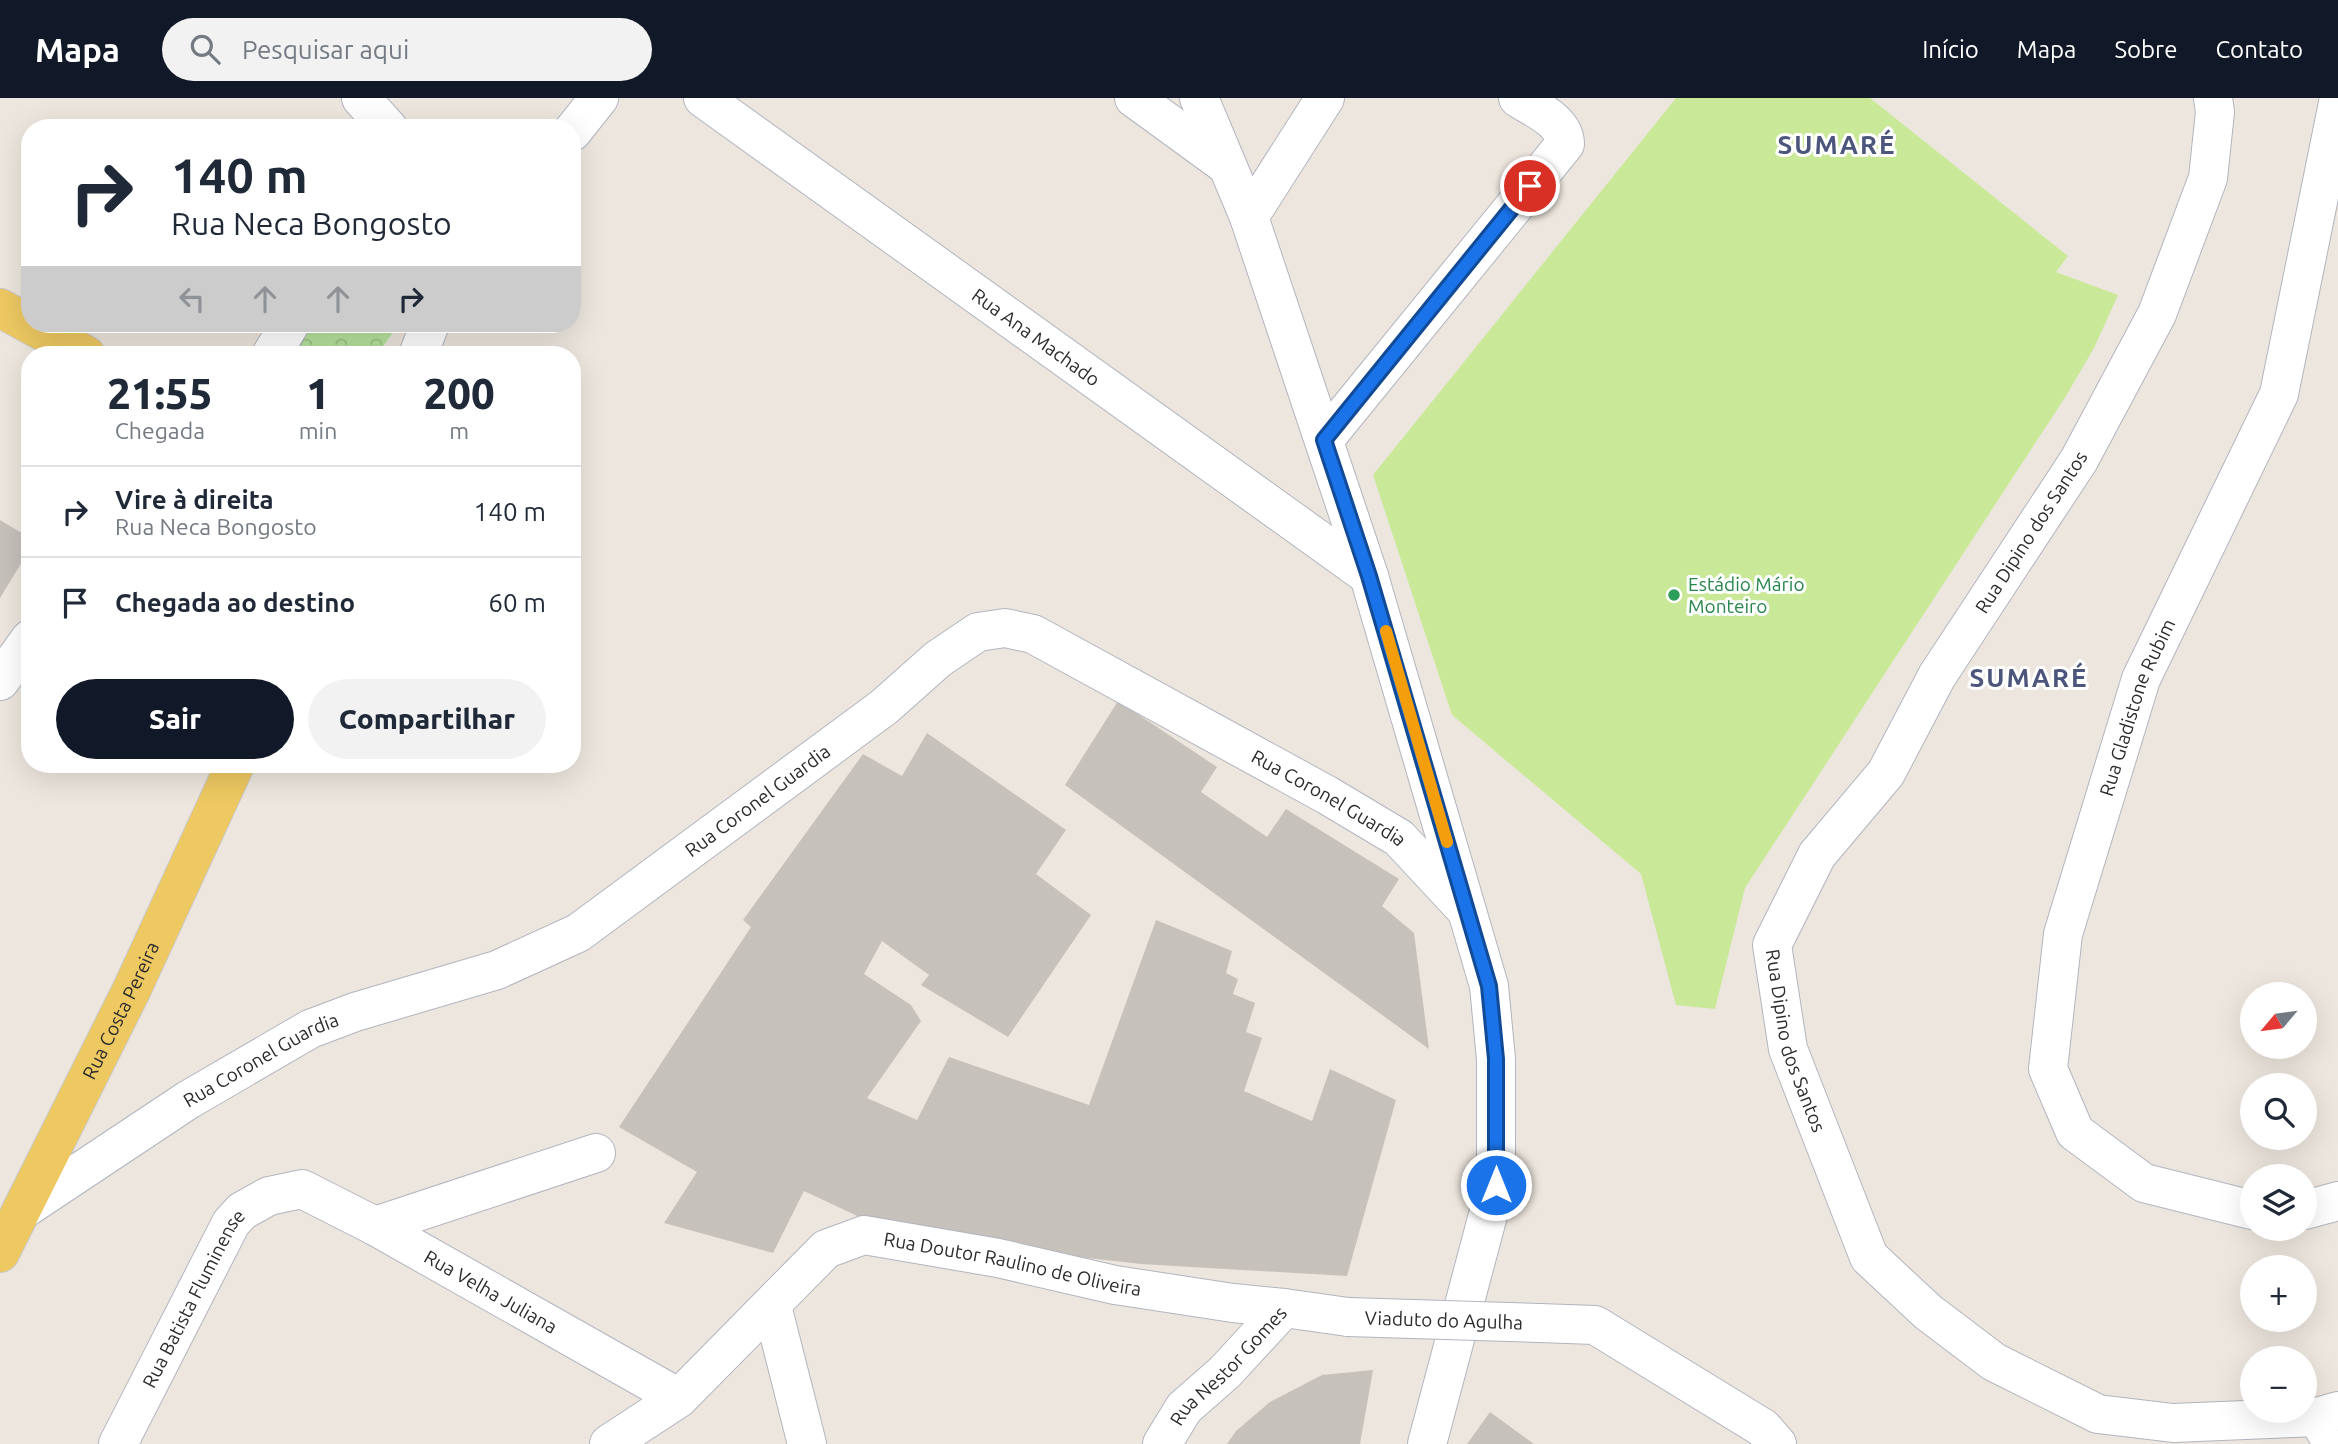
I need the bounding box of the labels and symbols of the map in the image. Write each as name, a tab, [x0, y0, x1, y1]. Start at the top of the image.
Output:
district label: SUMARÉ	[1778, 129, 1896, 159]
pin	[1500, 156, 1560, 216]
street label: Rua Ana Machado	[968, 284, 1104, 390]
street label: Rua Dipino dos Santos	[1970, 447, 2092, 617]
place label: Estádio Mário Monteiro	[1688, 573, 1805, 617]
marker: Estádio Mário Monteiro	[1666, 587, 1682, 603]
street label: Rua Gladistone Rubim	[2095, 615, 2179, 799]
district label: SUMARÉ	[1970, 662, 2088, 692]
street label: Rua Coronel Guardia	[681, 740, 834, 861]
street label: Rua Coronel Guardia	[1248, 745, 1411, 850]
street label: Rua Costa Pereira	[78, 938, 163, 1083]
street label: Rua Dipino dos Santos	[1762, 947, 1830, 1135]
north arrow	[2240, 982, 2317, 1059]
street label: Rua Coronel Guardia	[179, 1008, 342, 1111]
position arrow	[1459, 1148, 1533, 1222]
street label: Rua Batista Fluminense	[138, 1204, 249, 1391]
street label: Rua Doutor Raulino de Oliveira	[882, 1228, 1143, 1300]
street label: Rua Velha Juliana	[421, 1245, 561, 1338]
street label: Rua Nestor Gomes	[1165, 1302, 1291, 1429]
street label: Viaduto do Agulha	[1364, 1307, 1523, 1333]

